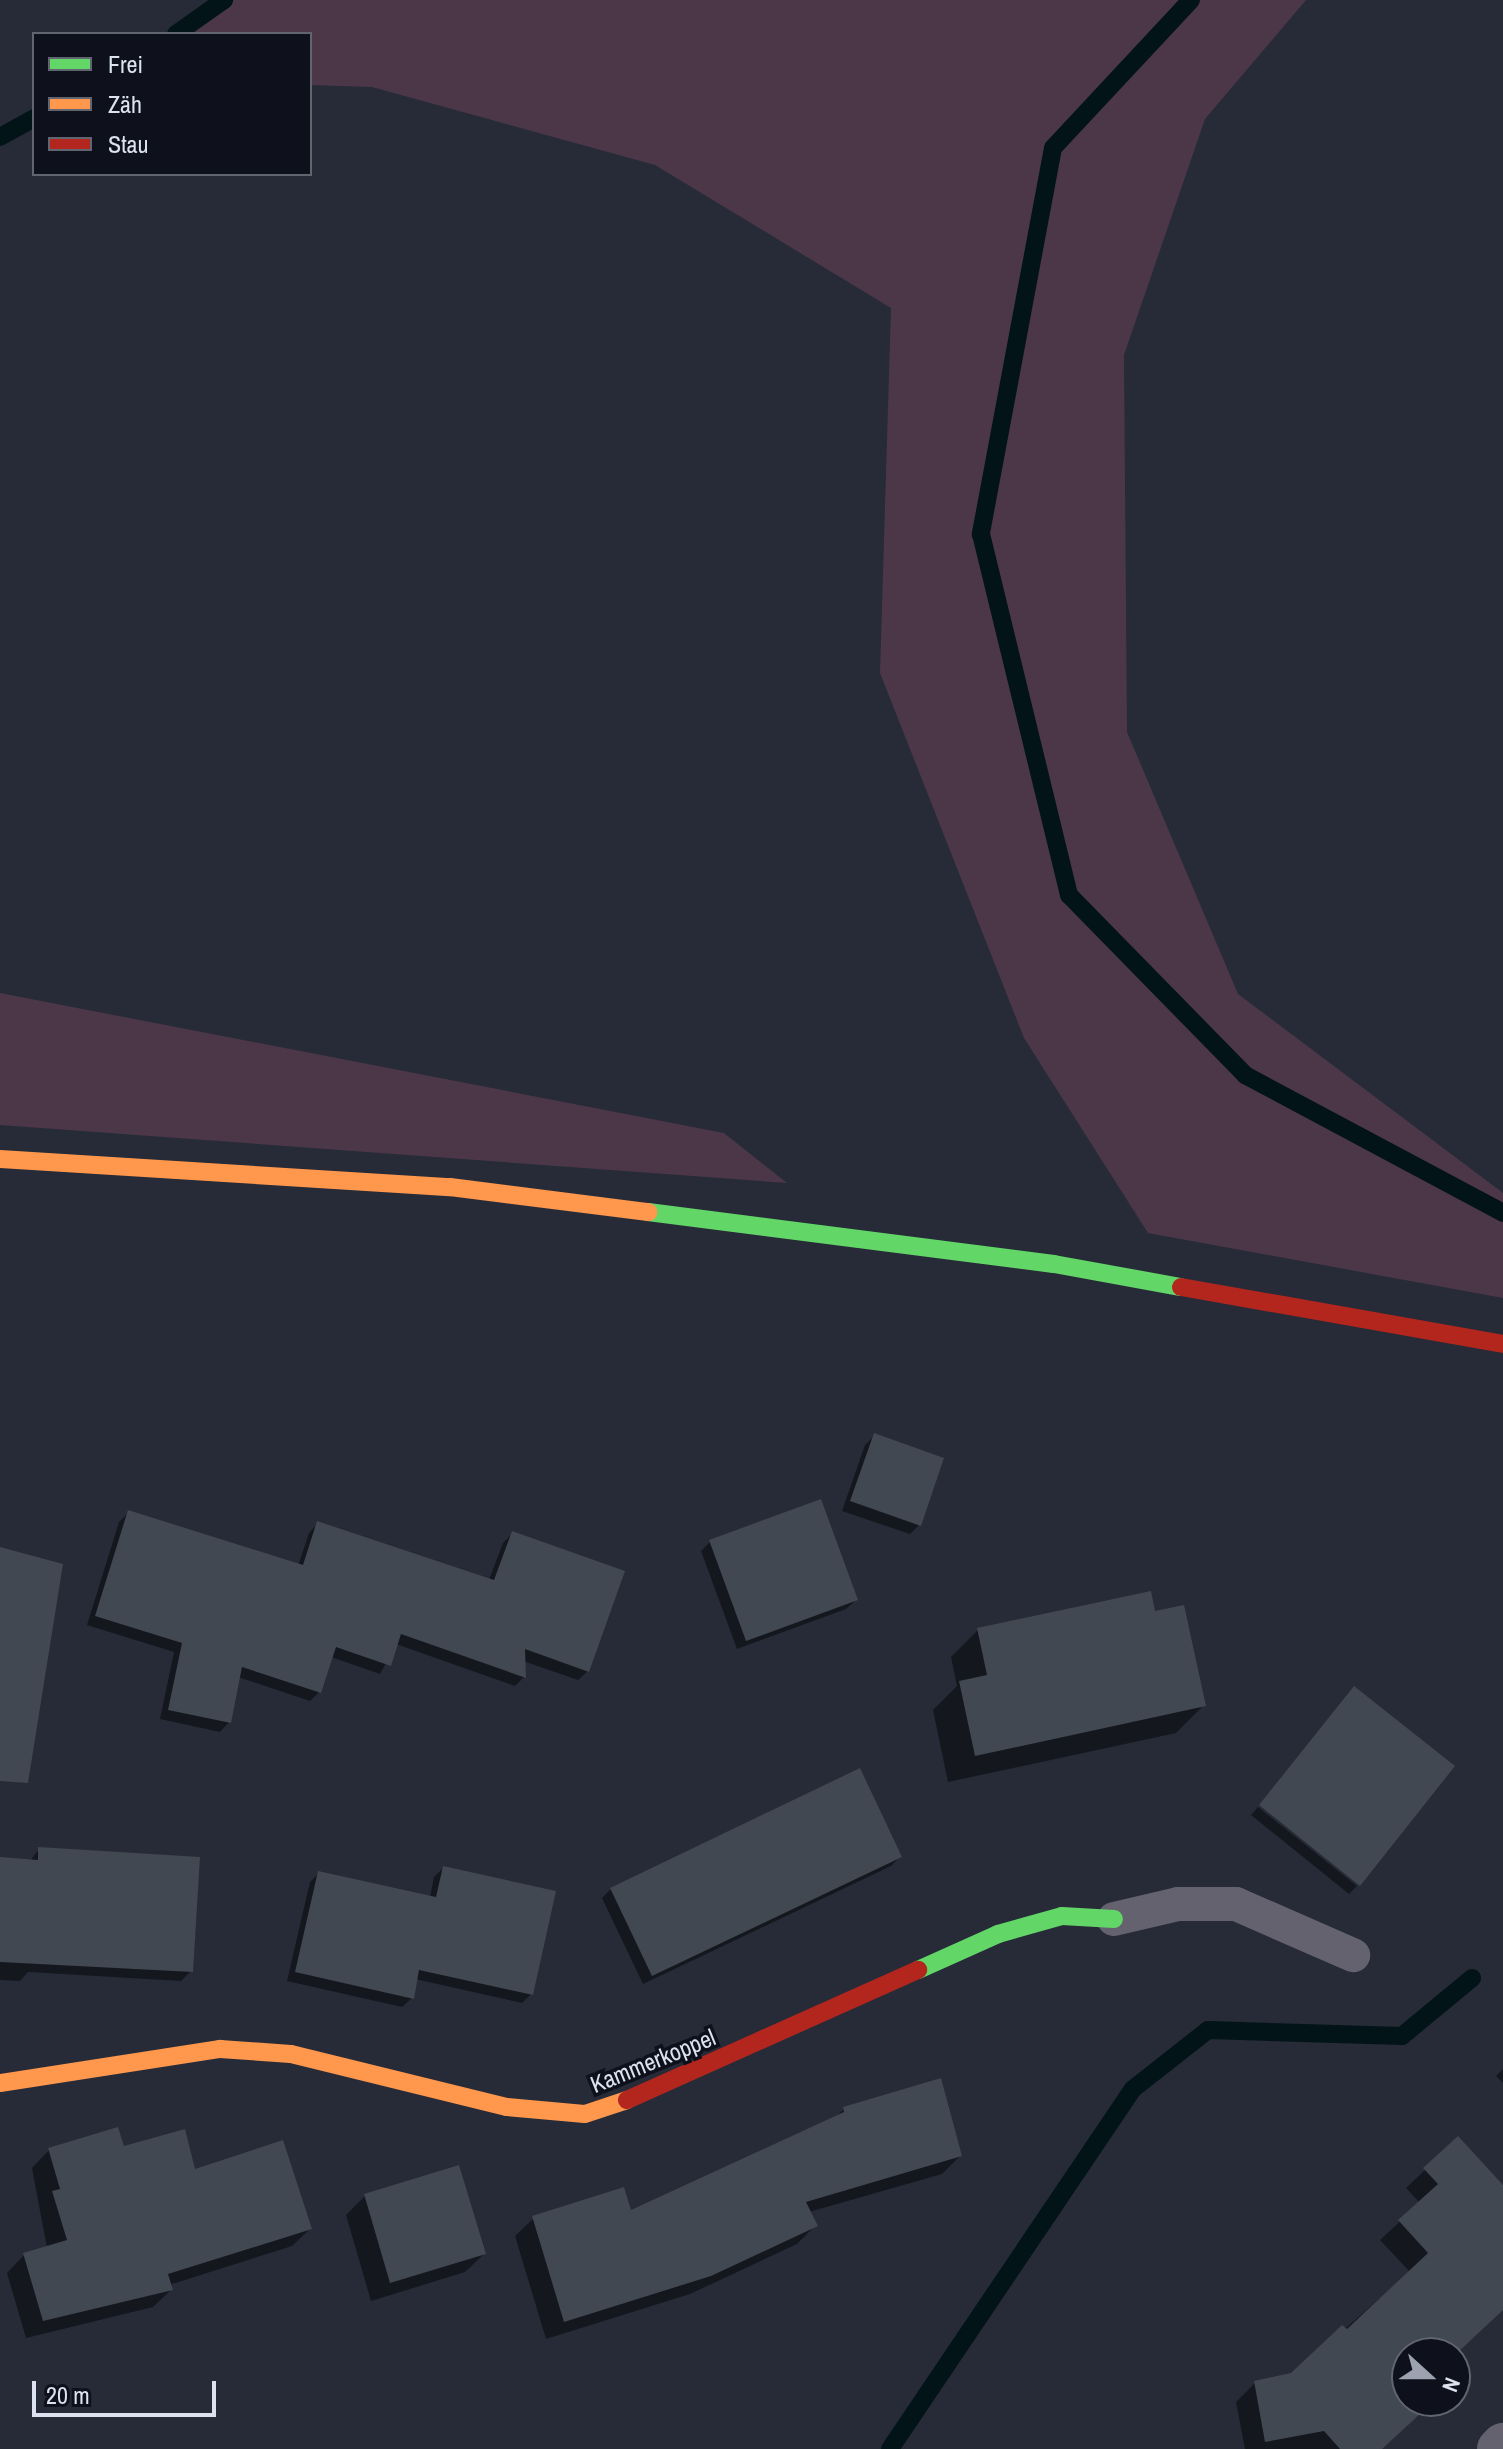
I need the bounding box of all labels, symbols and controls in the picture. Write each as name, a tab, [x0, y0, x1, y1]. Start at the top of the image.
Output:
legend	[32, 32, 312, 176]
text: Frei	[108, 48, 143, 80]
text: Zäh	[108, 88, 142, 120]
text: Stau	[108, 128, 149, 160]
street label: Kammerkoppel	[586, 2023, 720, 2099]
north arrow	[1391, 2337, 1471, 2417]
scale bar	[36, 2365, 220, 2415]
text: N	[1435, 2373, 1468, 2396]
text: 20 m	[46, 2379, 90, 2411]

